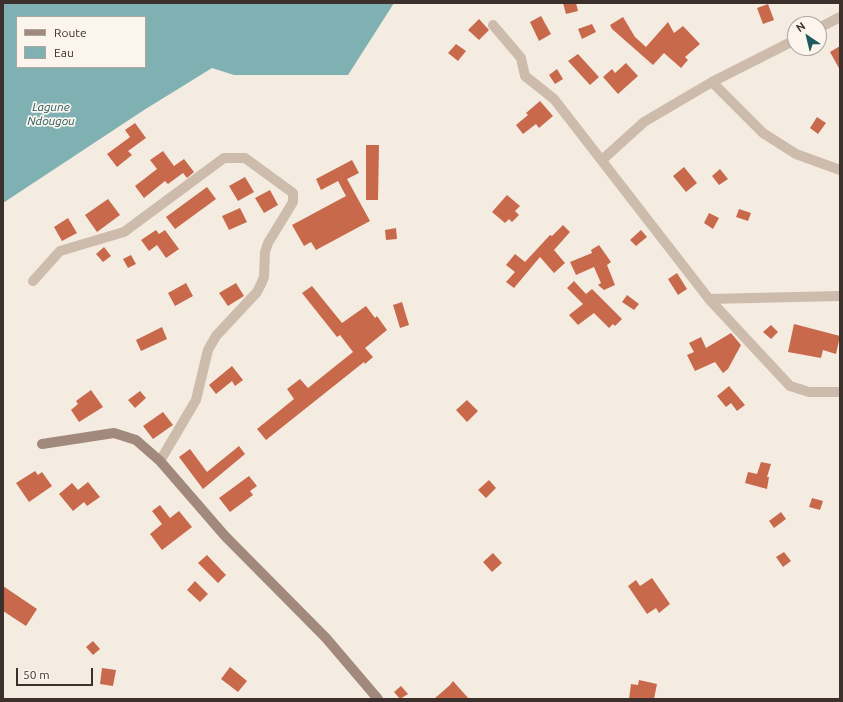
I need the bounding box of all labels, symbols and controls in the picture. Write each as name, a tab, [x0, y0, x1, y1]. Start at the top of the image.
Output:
legend	[16, 16, 146, 68]
north arrow	[787, 16, 827, 56]
text: N	[794, 20, 807, 34]
text: Route	[54, 26, 87, 39]
text: Eau	[54, 46, 74, 59]
water label: Lagune Ndougou	[27, 100, 75, 128]
scale bar	[18, 660, 95, 686]
text: 50 m	[23, 668, 50, 681]

